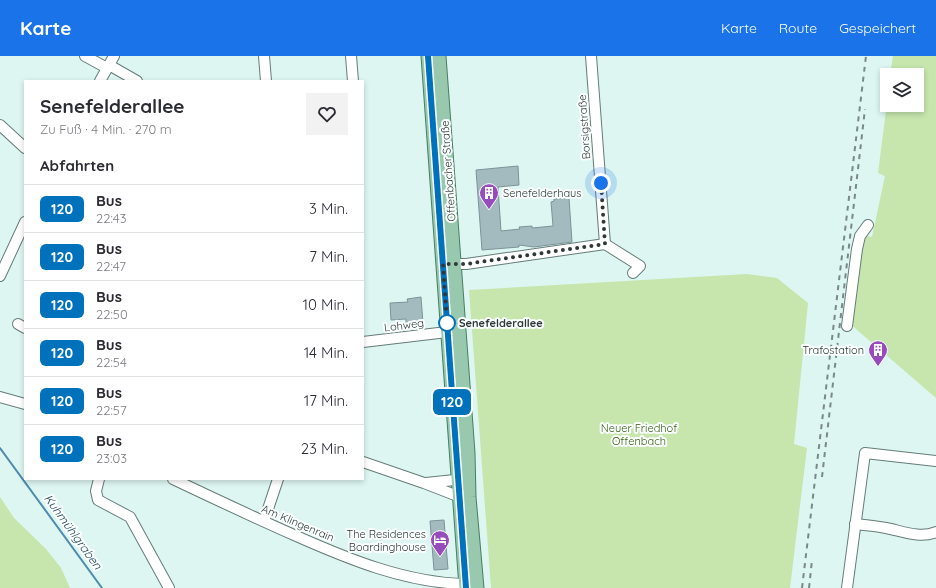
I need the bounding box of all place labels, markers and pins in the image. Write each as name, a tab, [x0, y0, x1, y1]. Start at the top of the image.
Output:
building icon: Senefelderhaus	[478, 182, 500, 210]
place label: Senefelderhaus	[503, 186, 582, 200]
marker: Senefelderallee	[438, 314, 456, 332]
place label: Senefelderallee	[459, 316, 543, 330]
building icon: Trafostation	[867, 339, 889, 367]
place label: Trafostation	[802, 343, 864, 357]
place label: The Residences Boardinghouse	[347, 527, 426, 554]
hotel icon: The Residences Boardinghouse	[429, 529, 451, 557]

